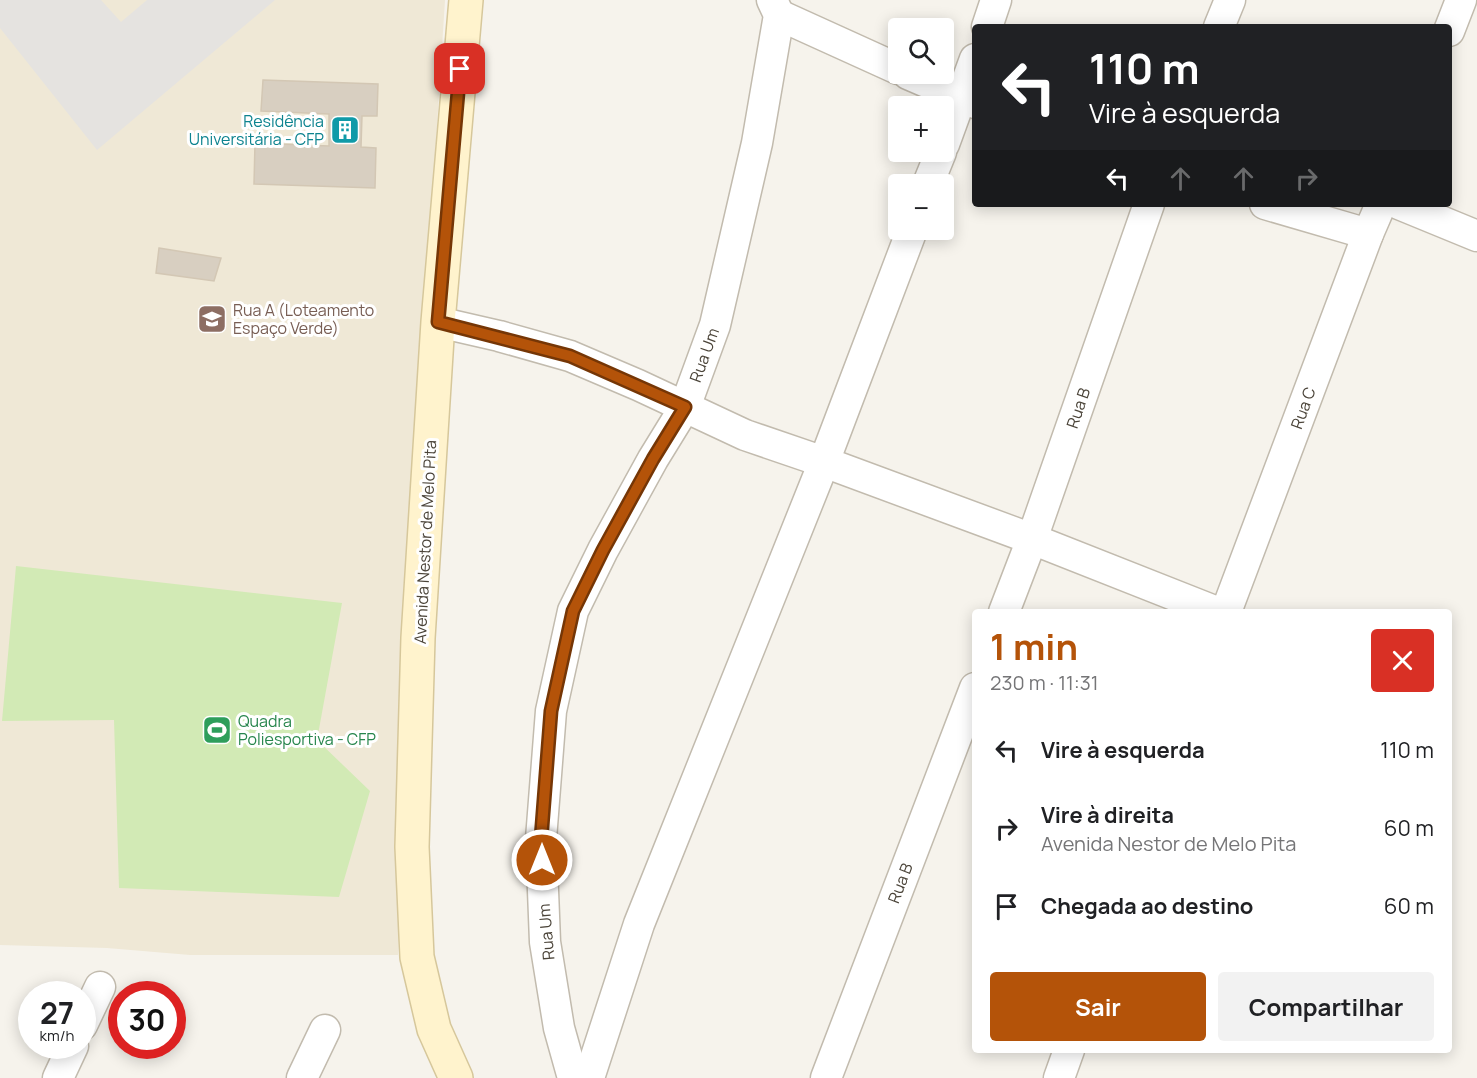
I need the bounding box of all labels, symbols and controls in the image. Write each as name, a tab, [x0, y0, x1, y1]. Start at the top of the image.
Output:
map controls	[888, 18, 954, 240]
button: search	[888, 18, 954, 84]
text: 110 m	[1089, 39, 1200, 97]
pin	[434, 43, 485, 94]
icon: left	[990, 48, 1068, 126]
icon: arrive	[443, 52, 476, 85]
text: Vire à esquerda	[1089, 94, 1280, 131]
button: +	[888, 96, 954, 162]
place label: Residência Universitária - CFP	[189, 110, 324, 150]
building icon: Residência Universitária - CFP	[329, 114, 361, 146]
icon: left	[1101, 162, 1134, 195]
icon: ahead	[1164, 162, 1197, 195]
icon: ahead	[1227, 162, 1260, 195]
icon: right	[1290, 162, 1323, 195]
button: −	[888, 174, 954, 240]
place label: Rua A (Loteamento Espaço Verde)	[233, 299, 374, 339]
school or university icon: Rua A (Loteamento Espaço Verde)	[196, 303, 228, 335]
street label: Rua Um	[684, 325, 724, 385]
street label: Rua C	[1285, 384, 1321, 432]
street label: Rua B	[1061, 385, 1095, 431]
street label: Avenida Nestor de Melo Pita	[409, 439, 441, 645]
text: 1 min	[990, 622, 1078, 671]
button: close	[1371, 629, 1434, 692]
text: 230 m · 11:31	[990, 669, 1099, 696]
place label: Quadra Poliesportiva - CFP	[238, 710, 376, 750]
sports icon: Quadra Poliesportiva - CFP	[201, 714, 233, 746]
icon: left	[990, 734, 1023, 767]
text: Vire à esquerda	[1041, 735, 1205, 765]
text: 110 m	[1380, 735, 1434, 765]
text: Vire à direita	[1041, 800, 1174, 830]
icon: right	[990, 812, 1023, 845]
text: 60 m	[1384, 813, 1434, 843]
position arrow	[510, 828, 574, 892]
text: Avenida Nestor de Melo Pita	[1041, 830, 1296, 857]
street label: Rua B	[882, 860, 918, 906]
icon: arrive	[990, 890, 1023, 923]
text: Chegada ao destino	[1041, 891, 1253, 921]
text: 60 m	[1384, 891, 1434, 921]
street label: Rua Um	[533, 903, 559, 961]
button: Sair	[990, 972, 1206, 1041]
button: Compartilhar	[1218, 972, 1434, 1041]
speed limit sign: 30	[108, 981, 186, 1059]
text: 27	[40, 992, 74, 1033]
text: km/h	[40, 1025, 74, 1046]

